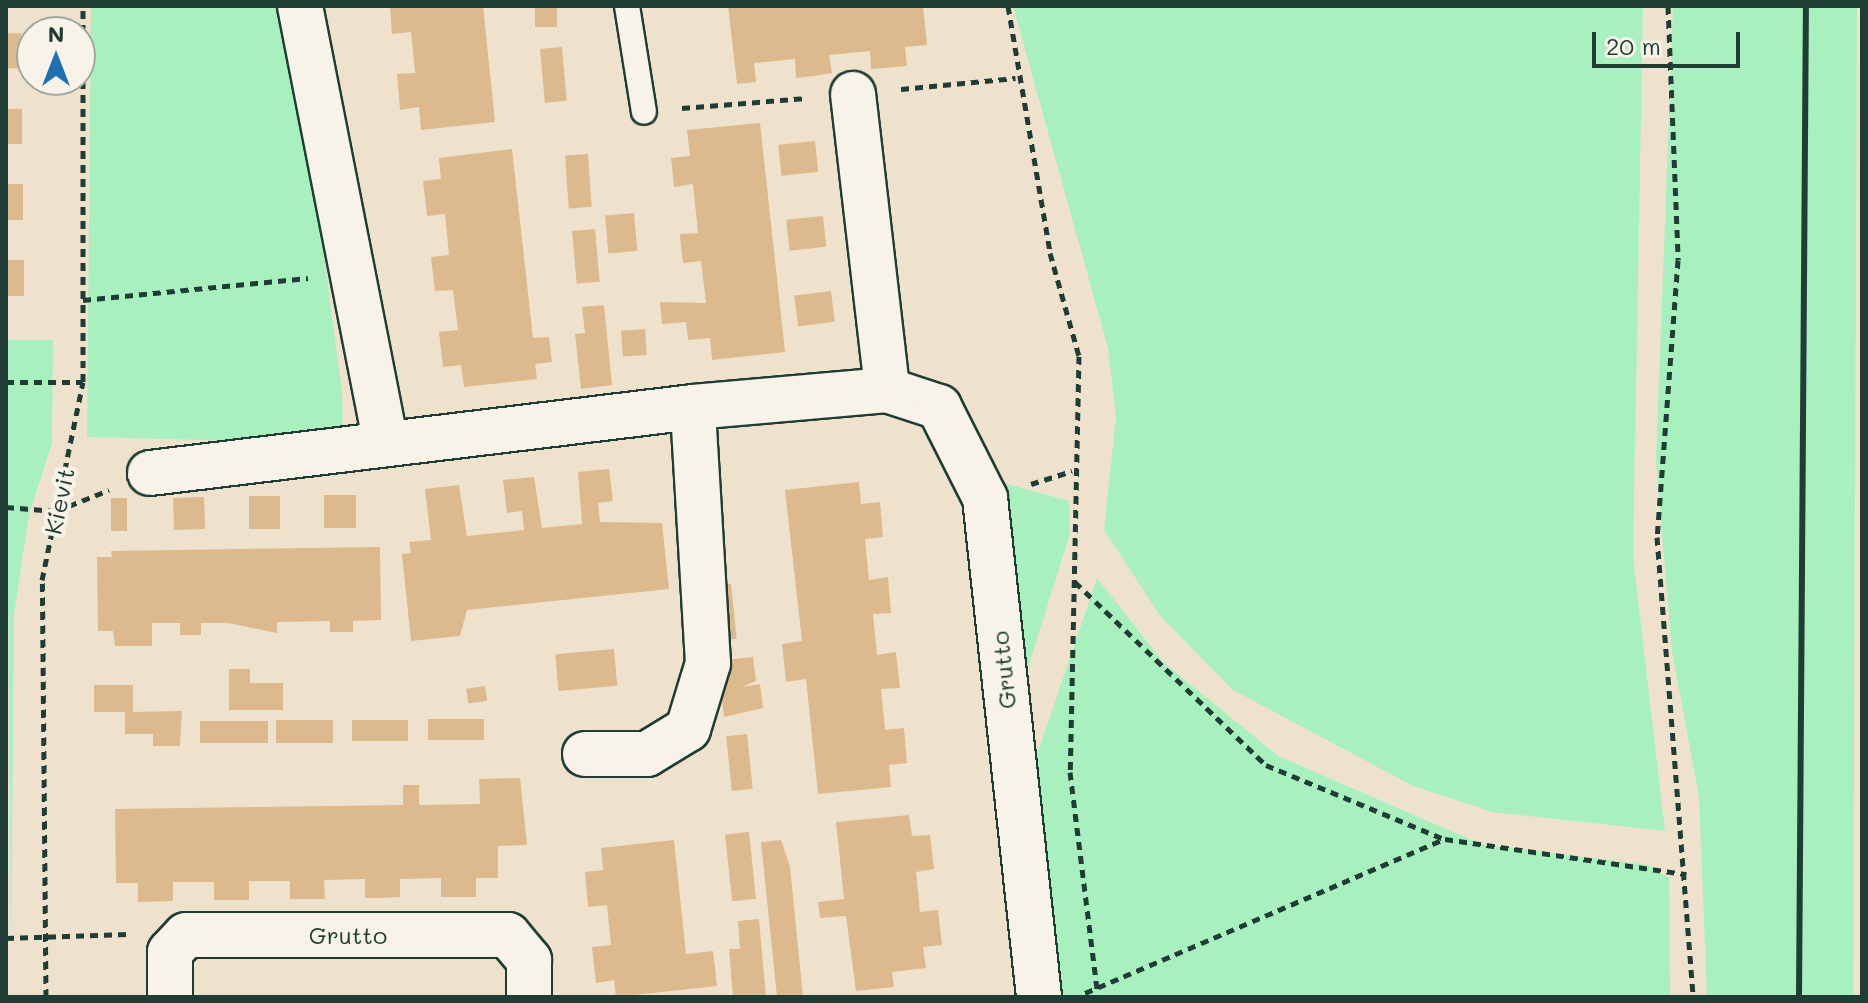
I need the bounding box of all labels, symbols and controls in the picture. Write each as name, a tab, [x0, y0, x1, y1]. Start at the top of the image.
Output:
north arrow	[16, 16, 96, 96]
scale bar	[1596, 16, 1744, 66]
text: N	[48, 19, 64, 48]
text: 20 m	[1606, 30, 1661, 61]
street label: Kievit	[38, 465, 80, 537]
street label: Grutto	[985, 630, 1021, 710]
street label: Grutto	[309, 921, 387, 949]

